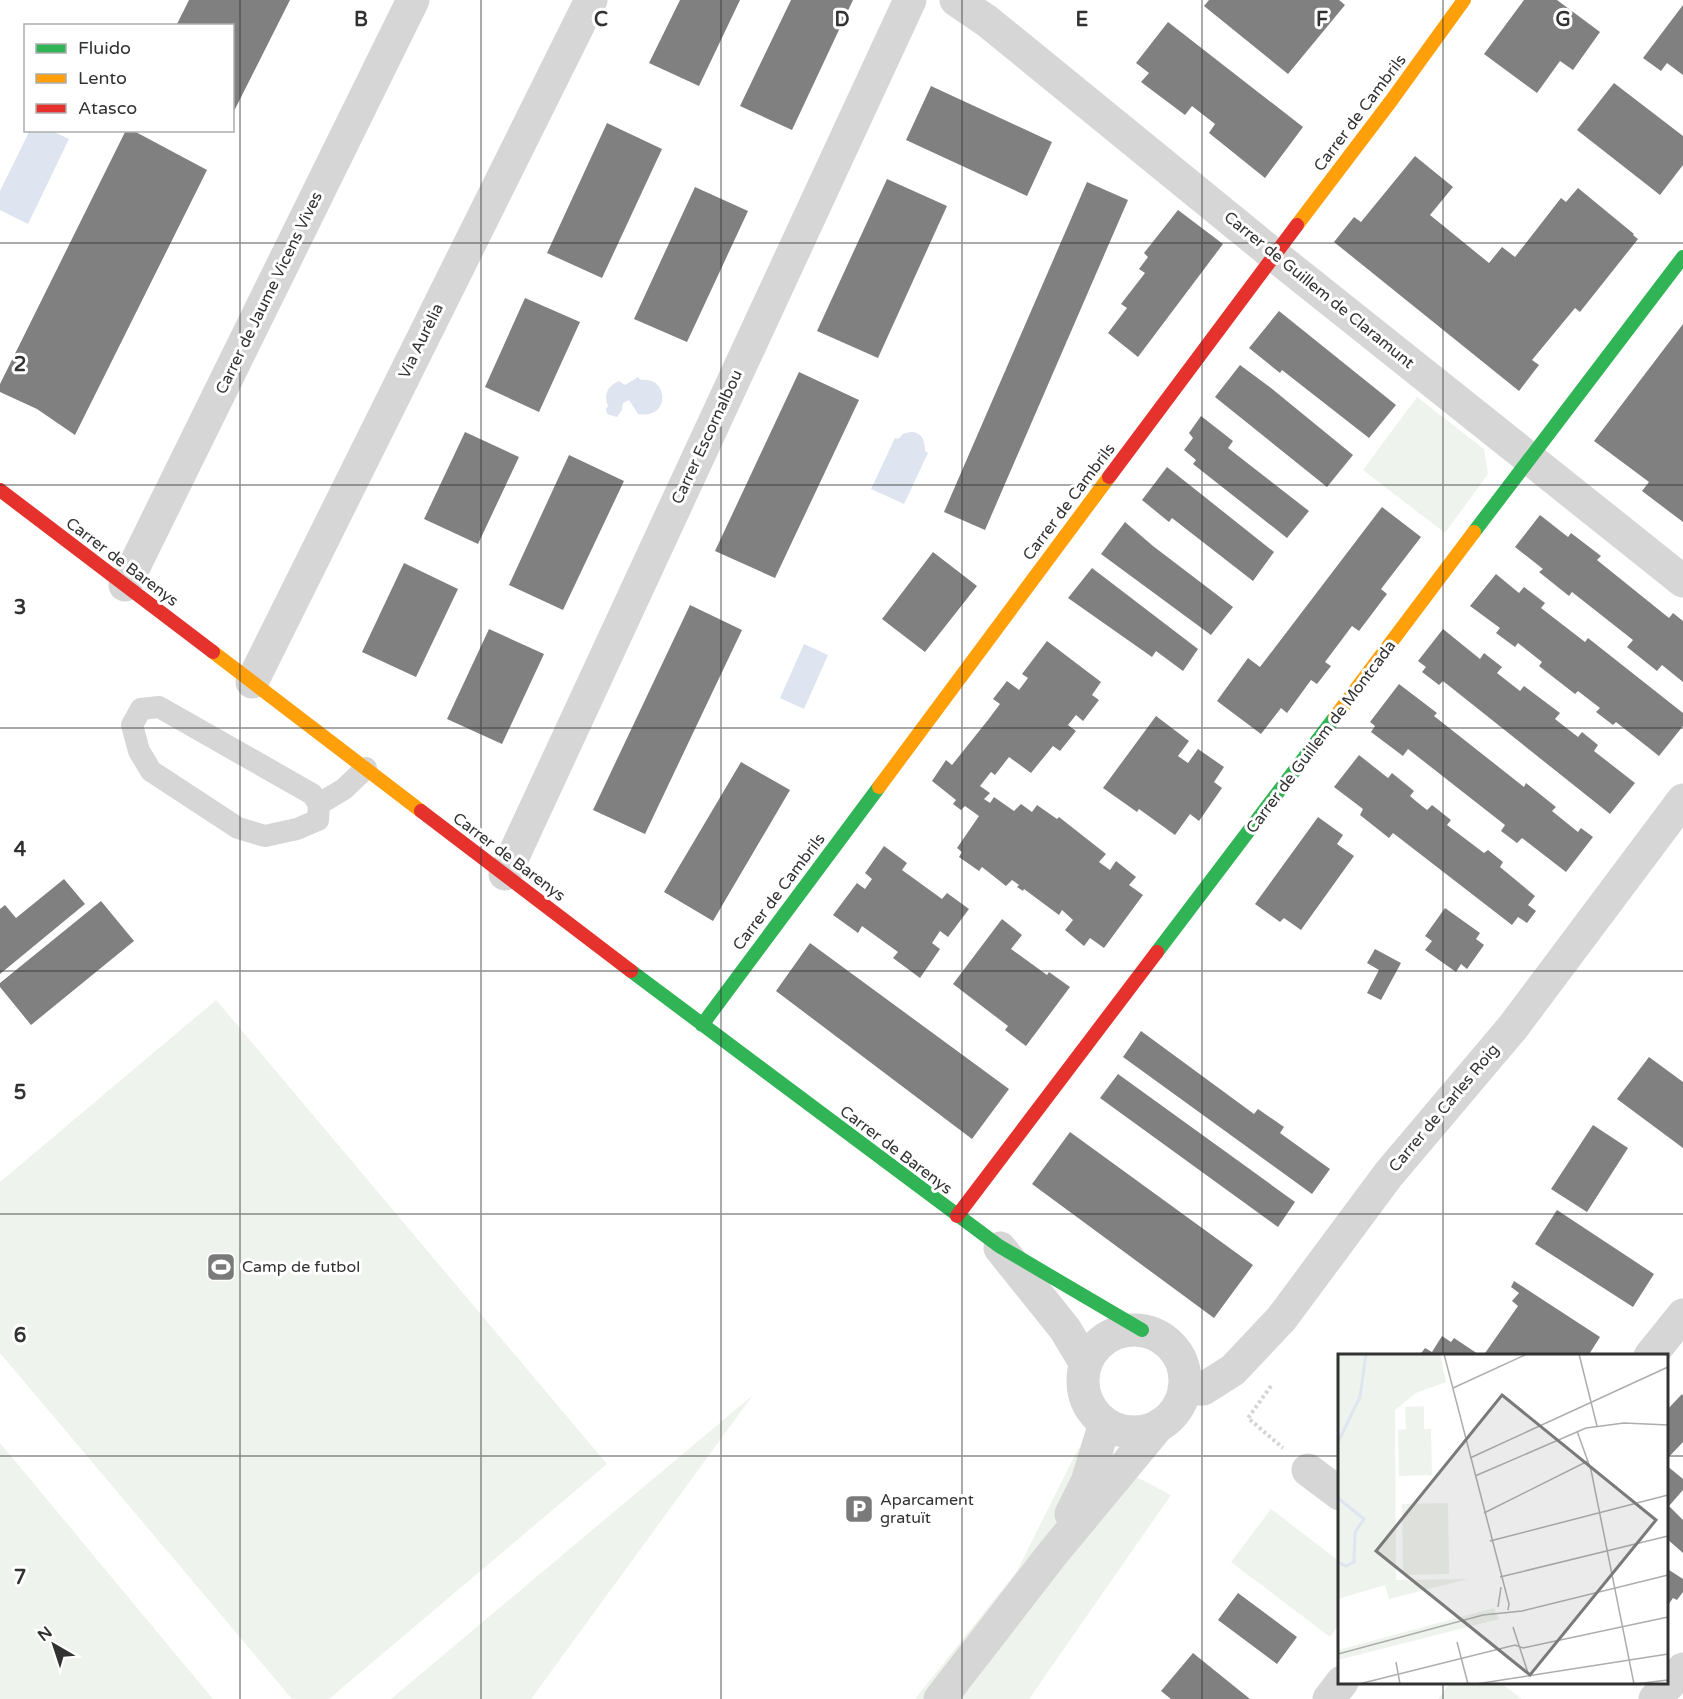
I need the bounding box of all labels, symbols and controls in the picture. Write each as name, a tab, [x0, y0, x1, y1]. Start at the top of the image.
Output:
text: B	[354, 8, 368, 32]
text: C	[594, 8, 608, 32]
text: D	[834, 8, 850, 32]
text: E	[1076, 8, 1089, 32]
text: F	[1316, 8, 1328, 32]
text: G	[1555, 8, 1571, 32]
legend	[24, 24, 234, 132]
text: Fluido	[78, 37, 131, 59]
street label: Carrer de Cambrils	[1309, 50, 1411, 176]
text: Lento	[78, 67, 127, 89]
text: Atasco	[78, 97, 137, 119]
street label: Carrer de Jaume Vicens Vives	[211, 188, 327, 398]
street label: Carrer de Guillem de Claramunt	[1220, 207, 1418, 373]
street label: Via Aurèlia	[394, 300, 448, 382]
text: 2	[14, 353, 26, 377]
street label: Carrer Escornalbou	[667, 367, 747, 507]
street label: Carrer de Cambrils	[1018, 439, 1120, 565]
street label: Carrer de Barenys	[62, 513, 182, 611]
text: 3	[14, 596, 26, 620]
street label: Carrer de Guillem de Montcada	[1242, 636, 1400, 838]
street label: Carrer de Barenys	[449, 808, 569, 906]
street label: Carrer de Cambrils	[728, 829, 830, 955]
text: 4	[14, 838, 27, 862]
street label: Carrer de Carles Roig	[1385, 1040, 1503, 1176]
text: 5	[14, 1081, 26, 1105]
street label: Carrer de Barenys	[836, 1101, 956, 1199]
sports icon: Camp de futbol	[205, 1251, 237, 1283]
place label: Camp de futbol	[242, 1257, 360, 1277]
text: 6	[14, 1324, 26, 1348]
inset map	[1338, 1354, 1668, 1684]
place label: Aparcament gratuït	[880, 1490, 974, 1528]
parking icon: Aparcament gratuït	[843, 1493, 875, 1525]
text: 7	[14, 1566, 26, 1590]
north arrow	[24, 1615, 84, 1675]
text: N	[34, 1622, 56, 1646]

